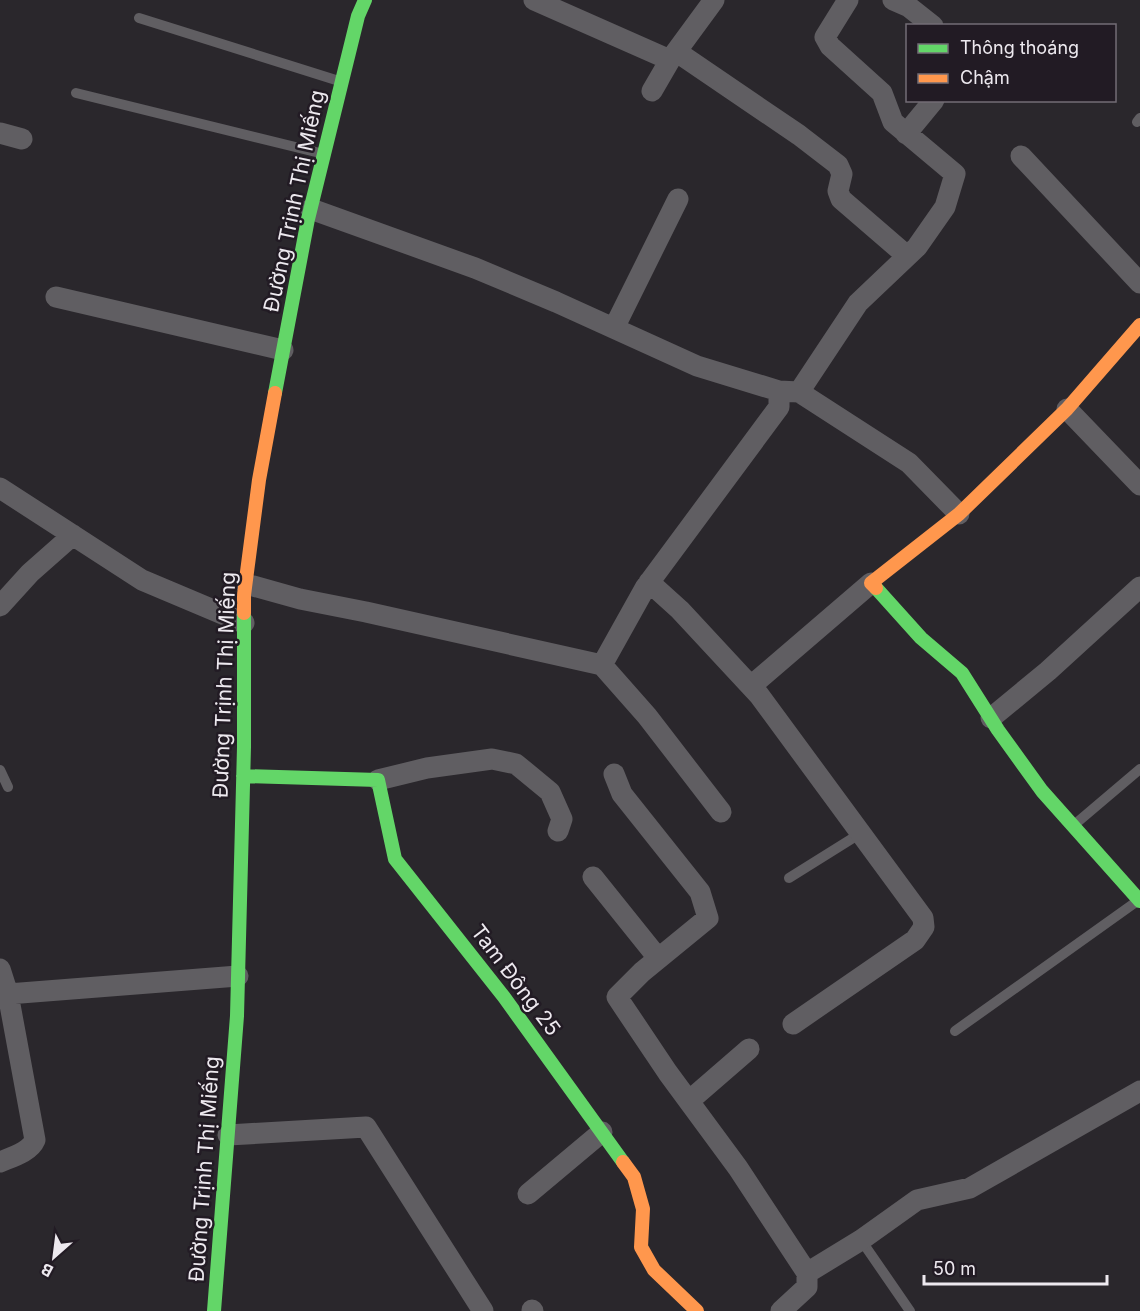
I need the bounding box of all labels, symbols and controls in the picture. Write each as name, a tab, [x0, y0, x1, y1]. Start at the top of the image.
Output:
legend	[906, 24, 1116, 102]
text: Thông thoáng	[960, 37, 1079, 58]
text: Chậm	[960, 67, 1010, 88]
street label: Đường Trịnh Thị Miếng	[258, 88, 330, 314]
street label: Đường Trịnh Thị Miếng	[208, 572, 240, 798]
street label: Tam Đông 25	[466, 920, 566, 1040]
street label: Đường Trịnh Thị Miếng	[184, 1055, 224, 1283]
north arrow	[24, 1227, 84, 1287]
scale bar	[924, 1248, 1107, 1286]
text: 50 m	[933, 1258, 976, 1279]
text: B	[38, 1259, 56, 1282]

